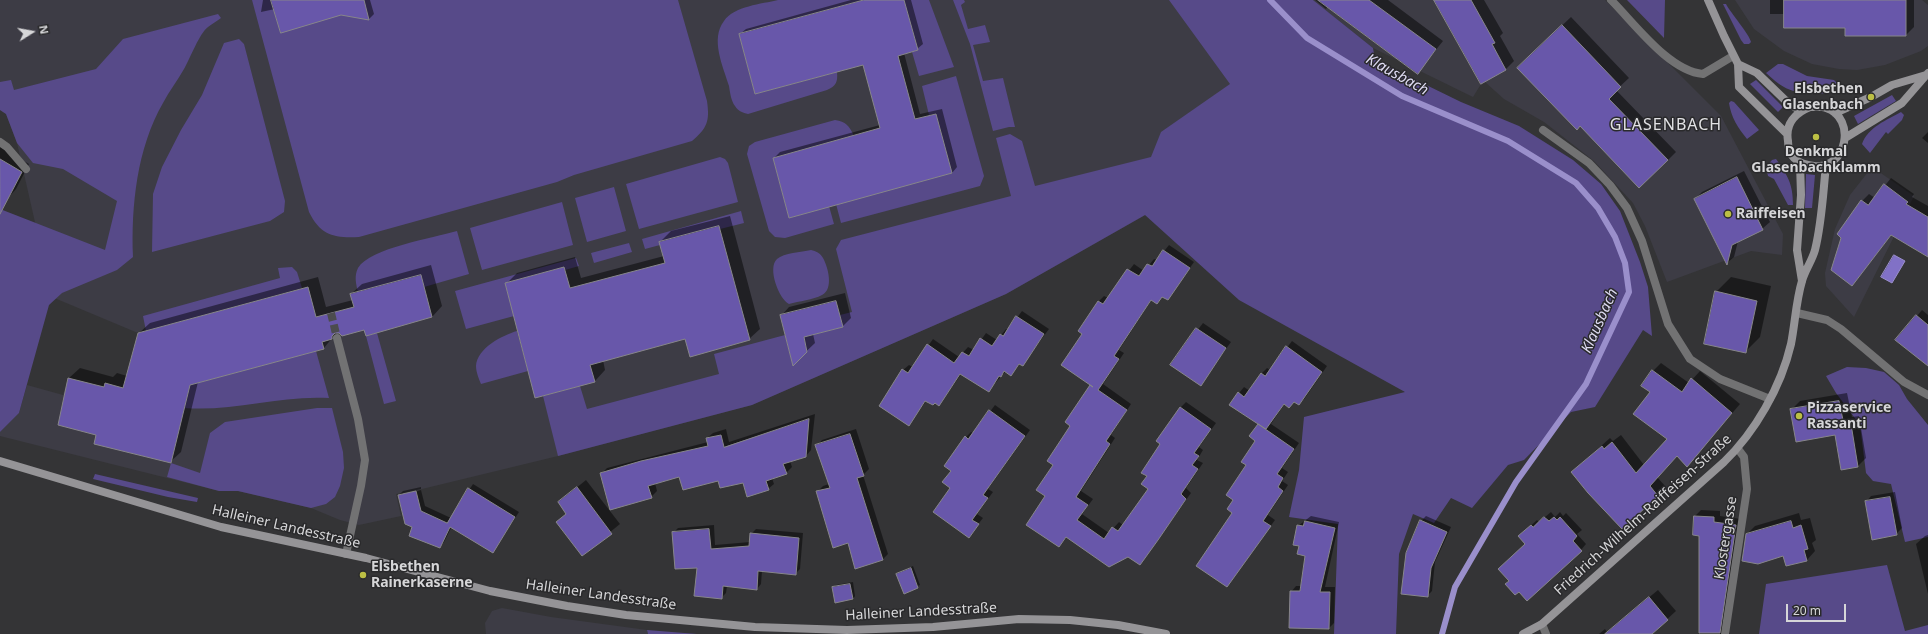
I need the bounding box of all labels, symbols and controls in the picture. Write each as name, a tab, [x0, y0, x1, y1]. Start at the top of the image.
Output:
north arrow	[12, 12, 52, 52]
text: N	[36, 24, 52, 35]
water label: Klausbach	[1363, 50, 1431, 100]
place label: Elsbethen Glasenbach	[1782, 81, 1863, 114]
marker: Elsbethen Glasenbach	[1866, 92, 1876, 102]
district label: GLASENBACH	[1610, 115, 1722, 135]
marker: Denkmal Glasenbachklamm	[1811, 132, 1821, 142]
place label: Denkmal Glasenbachklamm	[1751, 144, 1881, 176]
place label: Raiffeisen	[1736, 206, 1806, 222]
marker: Raiffeisen	[1723, 209, 1733, 219]
water label: Klausbach	[1578, 286, 1622, 356]
place label: Pizzaservice Rassanti	[1807, 400, 1891, 432]
marker: Pizzaservice Rassanti	[1794, 411, 1804, 421]
street label: Friedrich-Wilhelm-Raiffeisen-Straße	[1551, 431, 1735, 599]
street label: Klostergasse	[1711, 495, 1741, 581]
street label: Halleiner Landesstraße	[210, 502, 362, 552]
place label: Elsbethen Rainerkaserne	[371, 559, 473, 592]
marker: Elsbethen Rainerkaserne	[358, 570, 368, 580]
street label: Halleiner Landesstraße	[525, 576, 677, 614]
scale bar	[1788, 596, 1848, 622]
street label: Halleiner Landesstraße	[845, 600, 997, 624]
text: 20 m	[1793, 602, 1821, 619]

